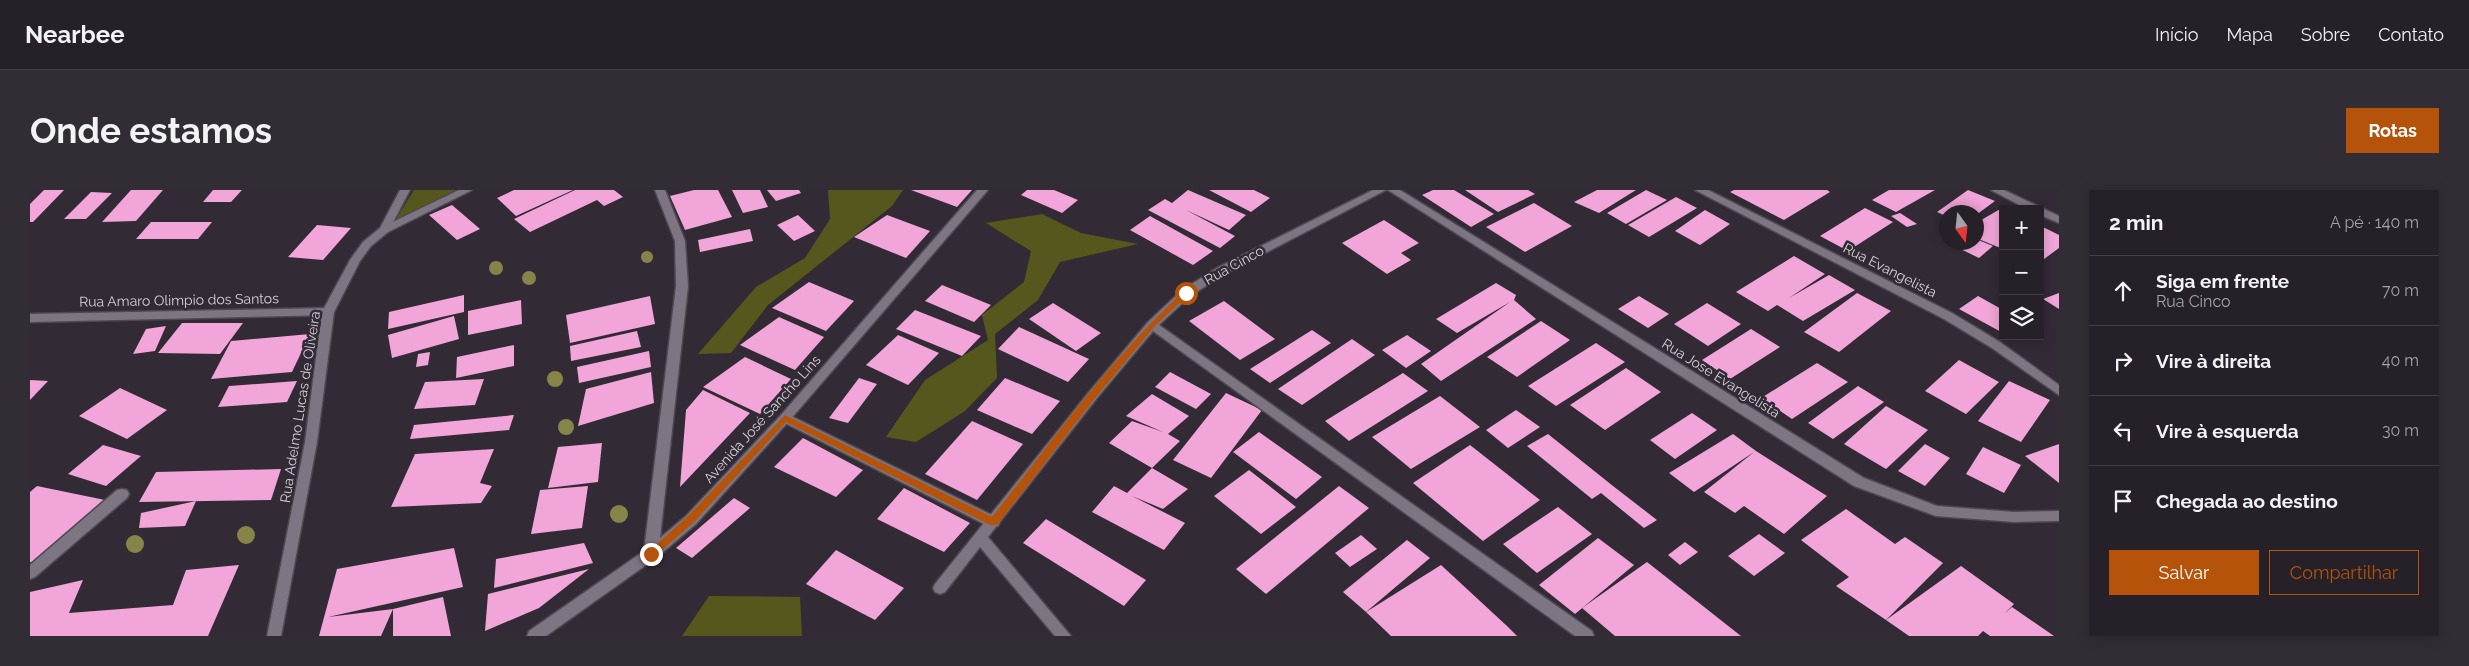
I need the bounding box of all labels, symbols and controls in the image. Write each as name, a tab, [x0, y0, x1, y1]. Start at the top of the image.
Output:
text: Nearbee	[25, 20, 125, 49]
text: Início	[2155, 24, 2198, 45]
text: Mapa	[2226, 24, 2273, 45]
text: Sobre	[2301, 24, 2350, 45]
text: Contato	[2378, 24, 2444, 45]
button: Rotas	[2346, 108, 2439, 153]
text: Onde estamos	[30, 110, 272, 151]
north arrow	[1939, 205, 1984, 250]
map controls	[1999, 205, 2044, 340]
button: +	[1999, 205, 2044, 250]
text: 2 min	[2109, 210, 2163, 235]
text: A pé · 140 m	[2330, 213, 2419, 232]
street label: Rua Evangelista	[1841, 240, 1939, 300]
street label: Rua Cinco	[1202, 242, 1266, 288]
button: −	[1999, 250, 2044, 295]
text: Siga em frente	[2156, 270, 2289, 292]
icon: ahead	[2109, 277, 2137, 305]
text: 70 m	[2382, 281, 2419, 300]
route start	[1175, 282, 1198, 305]
street label: Rua Amaro Olimpio dos Santos	[79, 290, 279, 310]
text: Rua Cinco	[2156, 292, 2231, 311]
button: layers	[1999, 295, 2044, 340]
street label: Rua Adelmo Lucas de Oliveira	[277, 310, 323, 504]
street label: Rua Jose Evangelista	[1659, 335, 1783, 421]
icon: right	[2109, 347, 2137, 375]
text: Vire à direita	[2156, 350, 2271, 372]
street label: Avenida José Sancho Lins	[700, 351, 824, 486]
text: 40 m	[2382, 351, 2419, 370]
icon: left	[2109, 417, 2137, 445]
text: Vire à esquerda	[2156, 420, 2299, 442]
text: 30 m	[2382, 421, 2419, 440]
icon: arrive	[2109, 487, 2137, 515]
text: Chegada ao destino	[2156, 490, 2338, 512]
route end	[640, 543, 663, 566]
button: Salvar	[2109, 550, 2259, 595]
button: Compartilhar	[2269, 550, 2419, 595]

